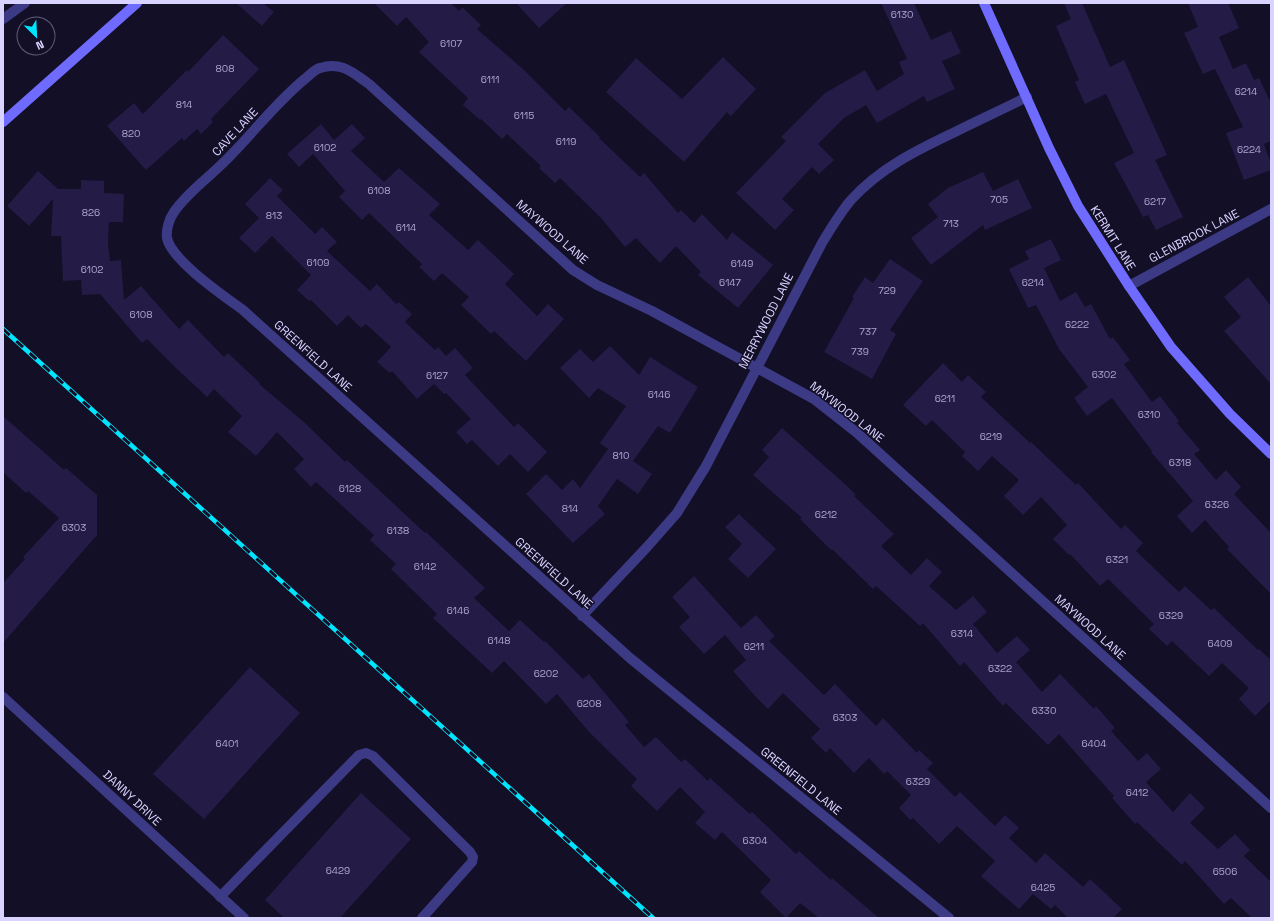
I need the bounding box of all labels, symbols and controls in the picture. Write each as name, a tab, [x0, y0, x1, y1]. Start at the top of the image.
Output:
house number: 6130	[891, 8, 913, 21]
north arrow	[16, 16, 56, 56]
text: N	[34, 37, 46, 53]
house number: 6107	[440, 37, 462, 50]
house number: 808	[216, 62, 234, 75]
house number: 6111	[481, 73, 499, 86]
house number: 6214	[1235, 85, 1257, 98]
house number: 814	[176, 98, 192, 111]
street label: CAVE LANE	[208, 104, 262, 160]
house number: 6115	[514, 109, 534, 122]
house number: 820	[122, 127, 140, 140]
house number: 6119	[556, 135, 576, 148]
house number: 6102	[314, 141, 336, 154]
house number: 6224	[1237, 143, 1261, 156]
house number: 6108	[368, 184, 390, 197]
house number: 705	[990, 193, 1008, 206]
house number: 6217	[1144, 195, 1166, 208]
street label: MAYWOOD LANE	[513, 196, 592, 268]
street label: KERMIT LANE	[1087, 203, 1139, 274]
street label: GLENBROOK LANE	[1146, 205, 1242, 267]
house number: 826	[82, 206, 100, 219]
house number: 813	[266, 209, 282, 222]
house number: 713	[943, 217, 959, 230]
house number: 6114	[396, 221, 416, 234]
house number: 6109	[307, 256, 329, 269]
house number: 6149	[731, 257, 753, 270]
house number: 6102	[81, 263, 103, 276]
street label: MERRYWOOD LANE	[735, 270, 797, 372]
house number: 6147	[719, 276, 741, 289]
house number: 6214	[1022, 276, 1044, 289]
house number: 729	[878, 284, 896, 297]
house number: 6108	[130, 308, 152, 321]
street label: GREENFIELD LANE	[271, 317, 356, 395]
house number: 6222	[1065, 318, 1089, 331]
house number: 737	[859, 325, 877, 338]
house number: 739	[851, 345, 869, 358]
house number: 6302	[1092, 368, 1116, 381]
house number: 6127	[426, 369, 448, 382]
street label: MAYWOOD LANE	[806, 378, 888, 446]
house number: 6146	[648, 388, 670, 401]
house number: 6211	[935, 392, 955, 405]
house number: 6310	[1138, 408, 1160, 421]
house number: 6219	[980, 430, 1002, 443]
house number: 810	[613, 449, 629, 462]
house number: 6318	[1169, 456, 1191, 469]
house number: 6128	[339, 482, 361, 495]
house number: 6326	[1205, 498, 1229, 511]
house number: 814	[562, 502, 578, 515]
house number: 6212	[815, 508, 837, 521]
house number: 6303	[62, 521, 86, 534]
house number: 6138	[387, 524, 409, 537]
street label: GREENFIELD LANE	[512, 534, 597, 612]
house number: 6321	[1106, 553, 1128, 566]
house number: 6142	[414, 560, 436, 573]
street label: MAYWOOD LANE	[1051, 591, 1129, 663]
house number: 6146	[447, 604, 469, 617]
house number: 6329	[1159, 609, 1183, 622]
house number: 6314	[951, 627, 973, 640]
house number: 6148	[488, 634, 510, 647]
house number: 6409	[1208, 637, 1232, 650]
house number: 6211	[744, 640, 764, 653]
house number: 6322	[988, 662, 1012, 675]
house number: 6202	[534, 667, 558, 680]
house number: 6208	[577, 697, 601, 710]
house number: 6330	[1032, 704, 1056, 717]
house number: 6303	[833, 711, 857, 724]
house number: 6401	[216, 737, 238, 750]
house number: 6404	[1081, 737, 1107, 750]
street label: GREENFIELD LANE	[757, 743, 845, 819]
street label: DANNY DRIVE	[99, 767, 165, 829]
house number: 6329	[906, 775, 930, 788]
house number: 6412	[1126, 786, 1148, 799]
house number: 6304	[743, 834, 767, 847]
house number: 6429	[326, 864, 350, 877]
house number: 6506	[1213, 865, 1237, 878]
house number: 6425	[1031, 881, 1055, 894]

